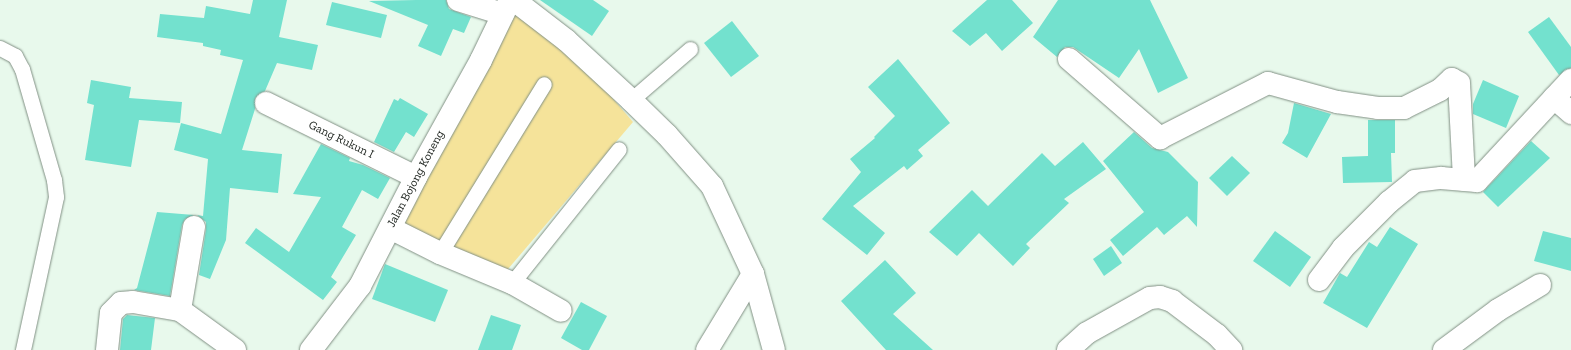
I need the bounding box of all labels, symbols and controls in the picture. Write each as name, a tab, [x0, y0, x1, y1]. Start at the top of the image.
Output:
street label: Gang Rukun I	[306, 118, 376, 162]
street label: Jalan Bojong Koneng	[384, 128, 448, 230]

